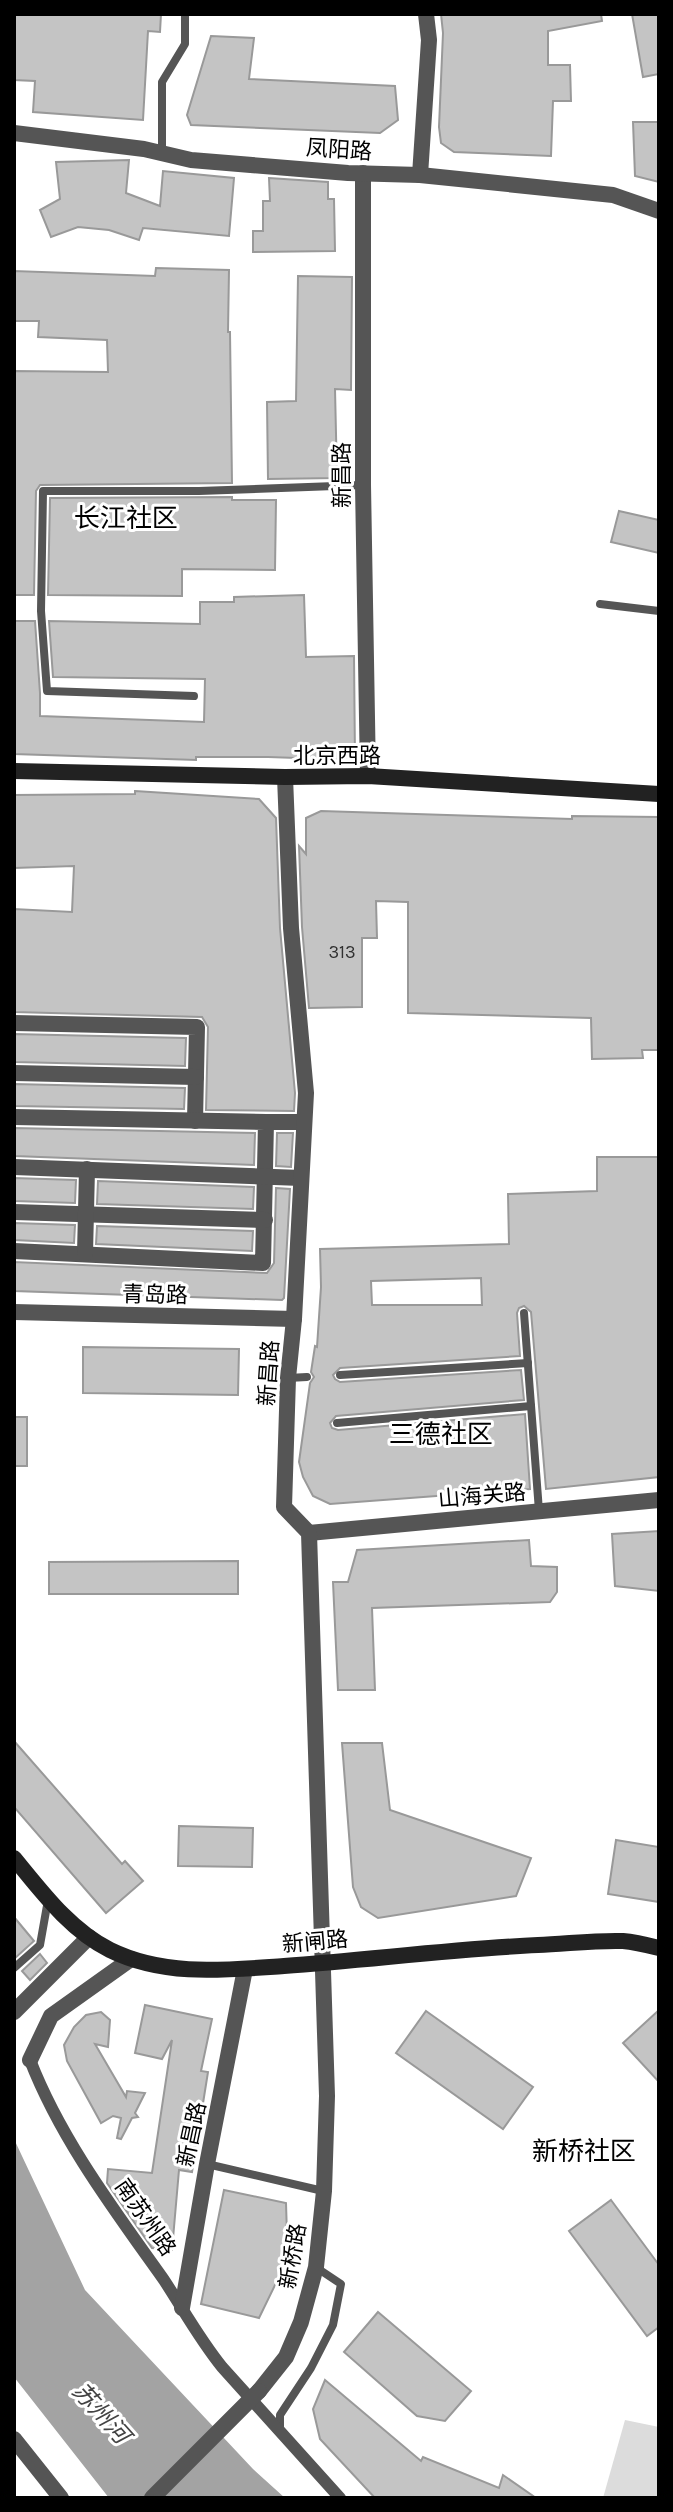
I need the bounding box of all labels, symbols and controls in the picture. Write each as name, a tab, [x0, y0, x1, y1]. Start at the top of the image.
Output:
street label: 凤阳路	[305, 135, 373, 165]
street label: 新昌路	[329, 442, 355, 508]
district label: 长江社区	[74, 503, 178, 534]
street label: 北京西路	[293, 743, 381, 769]
house number: 313	[328, 941, 356, 963]
street label: 青岛路	[122, 1281, 188, 1309]
street label: 新昌路	[254, 1339, 284, 1407]
district label: 三德社区	[389, 1419, 493, 1450]
street label: 山海关路	[437, 1479, 527, 1513]
street label: 新闸路	[281, 1926, 349, 1958]
street label: 新昌路	[172, 2099, 212, 2169]
district label: 新桥社区	[532, 2136, 636, 2167]
street label: 南苏州路	[109, 2174, 181, 2261]
street label: 新桥路	[274, 2221, 312, 2291]
water label: 苏州河	[67, 2377, 138, 2452]

